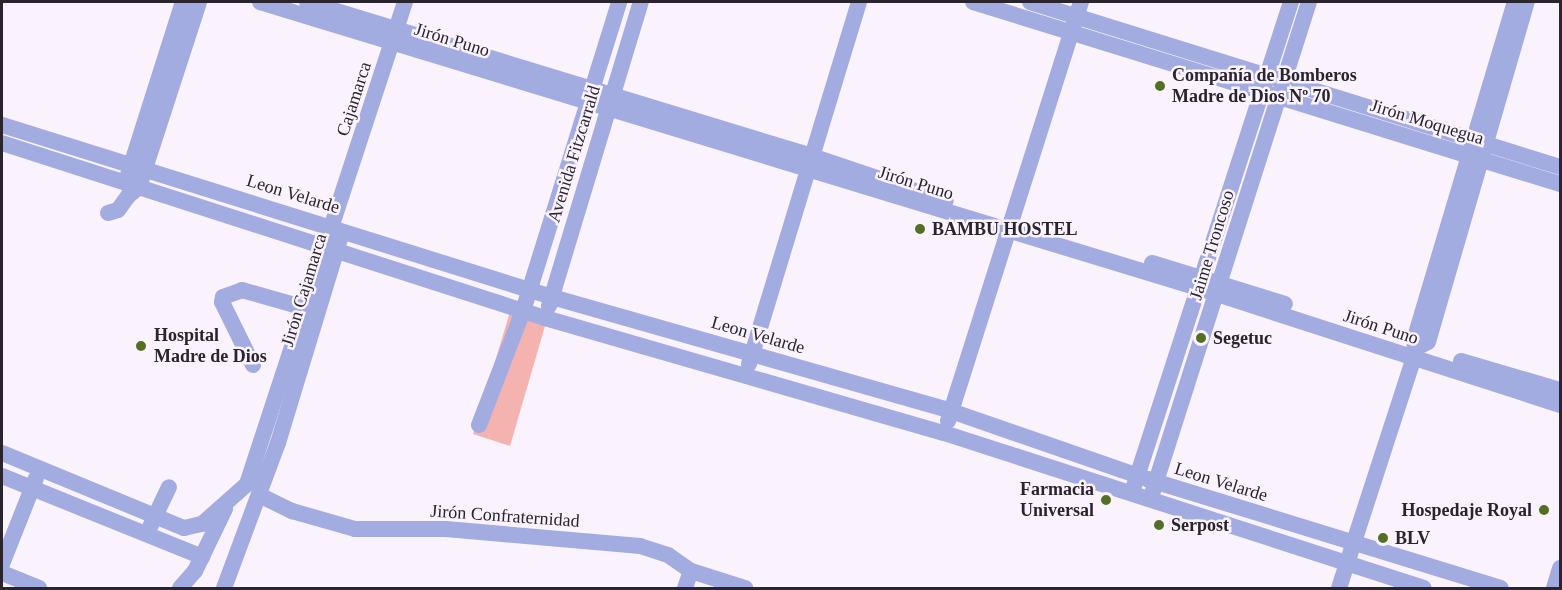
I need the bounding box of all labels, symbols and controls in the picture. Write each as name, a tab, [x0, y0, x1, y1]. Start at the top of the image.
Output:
street label: Jirón Puno	[412, 18, 492, 62]
street label: Cajamarca	[332, 59, 376, 139]
place label: Compañía de Bomberos Madre de Dios Nº 70	[1172, 65, 1357, 107]
marker: Compañía de Bomberos Madre de Dios Nº 70	[1153, 79, 1167, 93]
street label: Avenida Fitzcarrald	[543, 83, 605, 225]
street label: Jirón Moquegua	[1368, 94, 1486, 150]
street label: Jirón Puno	[876, 161, 956, 205]
street label: Leon Velarde	[244, 170, 342, 218]
street label: Jaime Troncoso	[1185, 187, 1239, 303]
place label: BAMBU HOSTEL	[932, 218, 1078, 240]
marker: BAMBU HOSTEL	[913, 222, 927, 236]
street label: Jirón Cajamarca	[277, 231, 331, 349]
street label: Jirón Puno	[1341, 305, 1421, 349]
street label: Leon Velarde	[709, 311, 807, 359]
place label: Hospital Madre de Dios	[154, 325, 267, 368]
place label: Segetuc	[1213, 327, 1272, 349]
marker: Segetuc	[1194, 331, 1208, 345]
marker: Hospital Madre de Dios	[132, 337, 150, 355]
street label: Leon Velarde	[1172, 458, 1270, 506]
place label: Farmacia Universal	[1020, 479, 1094, 522]
marker: Farmacia Universal	[1099, 493, 1113, 507]
place label: Hospedaje Royal	[1402, 499, 1532, 521]
street label: Jirón Confraternidad	[430, 500, 580, 532]
marker: Hospedaje Royal	[1537, 503, 1551, 517]
place label: Serpost	[1171, 514, 1229, 536]
marker: Serpost	[1152, 518, 1166, 532]
place label: BLV	[1395, 527, 1430, 549]
marker: BLV	[1376, 531, 1390, 545]

